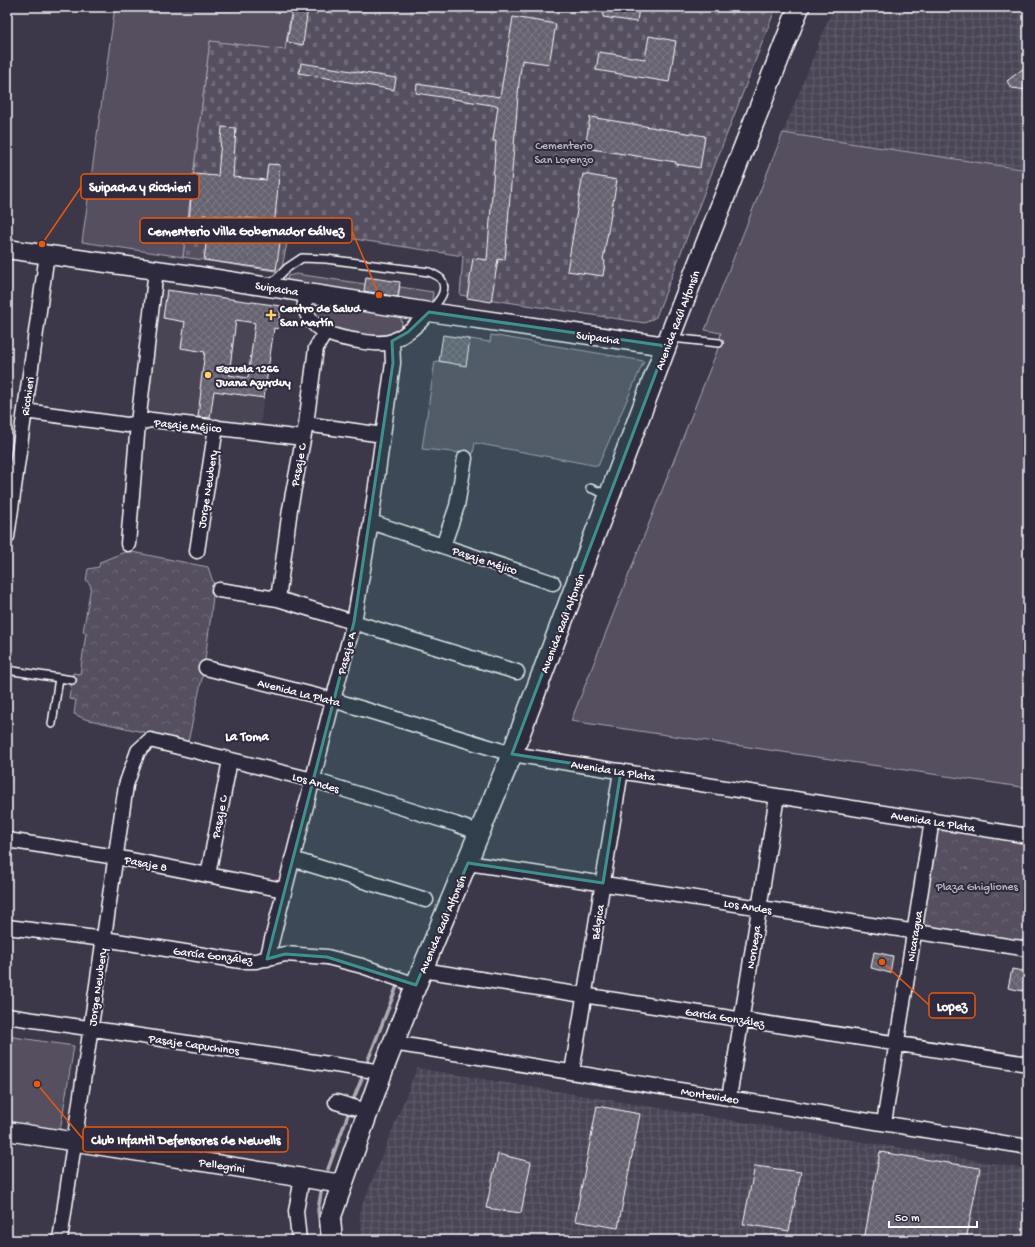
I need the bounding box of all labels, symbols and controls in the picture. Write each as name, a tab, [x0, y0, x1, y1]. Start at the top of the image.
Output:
park label: Cementerio San Lorenzo	[534, 140, 594, 168]
callout: Suipacha y Ricchieri	[81, 174, 199, 199]
text: Suipacha y Ricchieri	[89, 181, 191, 197]
callout: Cementerio Villa Gobernador Gálvez	[140, 218, 352, 243]
text: Cementerio Villa Gobernador Gálvez	[147, 225, 345, 240]
street label: Avenida Raúl Alfonsín	[653, 269, 704, 372]
street label: Suipacha	[254, 280, 300, 300]
place label: Centro de Salud San Martín	[279, 303, 362, 331]
marker: Centro de Salud San Martín	[265, 309, 277, 321]
street label: Suipacha	[575, 329, 621, 349]
place label: Escuela 1266 Juana Azurduy	[215, 363, 291, 391]
marker: Escuela 1266 Juana Azurduy	[203, 370, 213, 380]
street label: Ricchieri	[19, 376, 39, 417]
street label: Pasaje Méjico	[152, 417, 222, 437]
street label: Pasaje C	[289, 441, 311, 489]
street label: Jorge Newbery	[196, 449, 222, 529]
street label: Pasaje Méjico	[449, 544, 519, 579]
street label: Avenida Raúl Alfonsín	[538, 572, 589, 675]
street label: Pasaje A	[335, 630, 361, 678]
street label: Avenida La Plata	[256, 677, 342, 711]
district label: La Toma	[225, 730, 269, 745]
street label: Avenida La Plata	[570, 758, 656, 786]
street label: Los Andes	[290, 771, 341, 797]
street label: Pasaje C	[210, 793, 232, 841]
street label: Avenida La Plata	[890, 809, 976, 837]
street label: Pasaje 8	[122, 854, 169, 876]
street label: Avenida Raúl Alfonsín	[417, 873, 471, 976]
park label: Plaza Ghigliones	[935, 881, 1019, 895]
street label: Los Andes	[723, 897, 773, 919]
street label: Bélgica	[589, 904, 609, 942]
street label: Nicaragua	[905, 910, 927, 963]
street label: Noruega	[745, 924, 765, 970]
street label: García González	[172, 945, 254, 969]
street label: Jorge Newbery	[87, 947, 111, 1027]
callout: Lopez	[929, 993, 975, 1018]
text: Lopez	[937, 1000, 968, 1016]
street label: García González	[684, 1006, 766, 1032]
street label: Pasaje Capuchinos	[147, 1033, 240, 1059]
street label: Montevideo	[680, 1085, 740, 1108]
callout: Club Infantil Defensores de Newells	[83, 1127, 288, 1152]
text: Club Infantil Defensores de Newells	[90, 1133, 282, 1149]
street label: Pellegrini	[197, 1156, 246, 1178]
scale bar	[889, 1203, 977, 1229]
text: 50 m	[895, 1212, 920, 1226]

